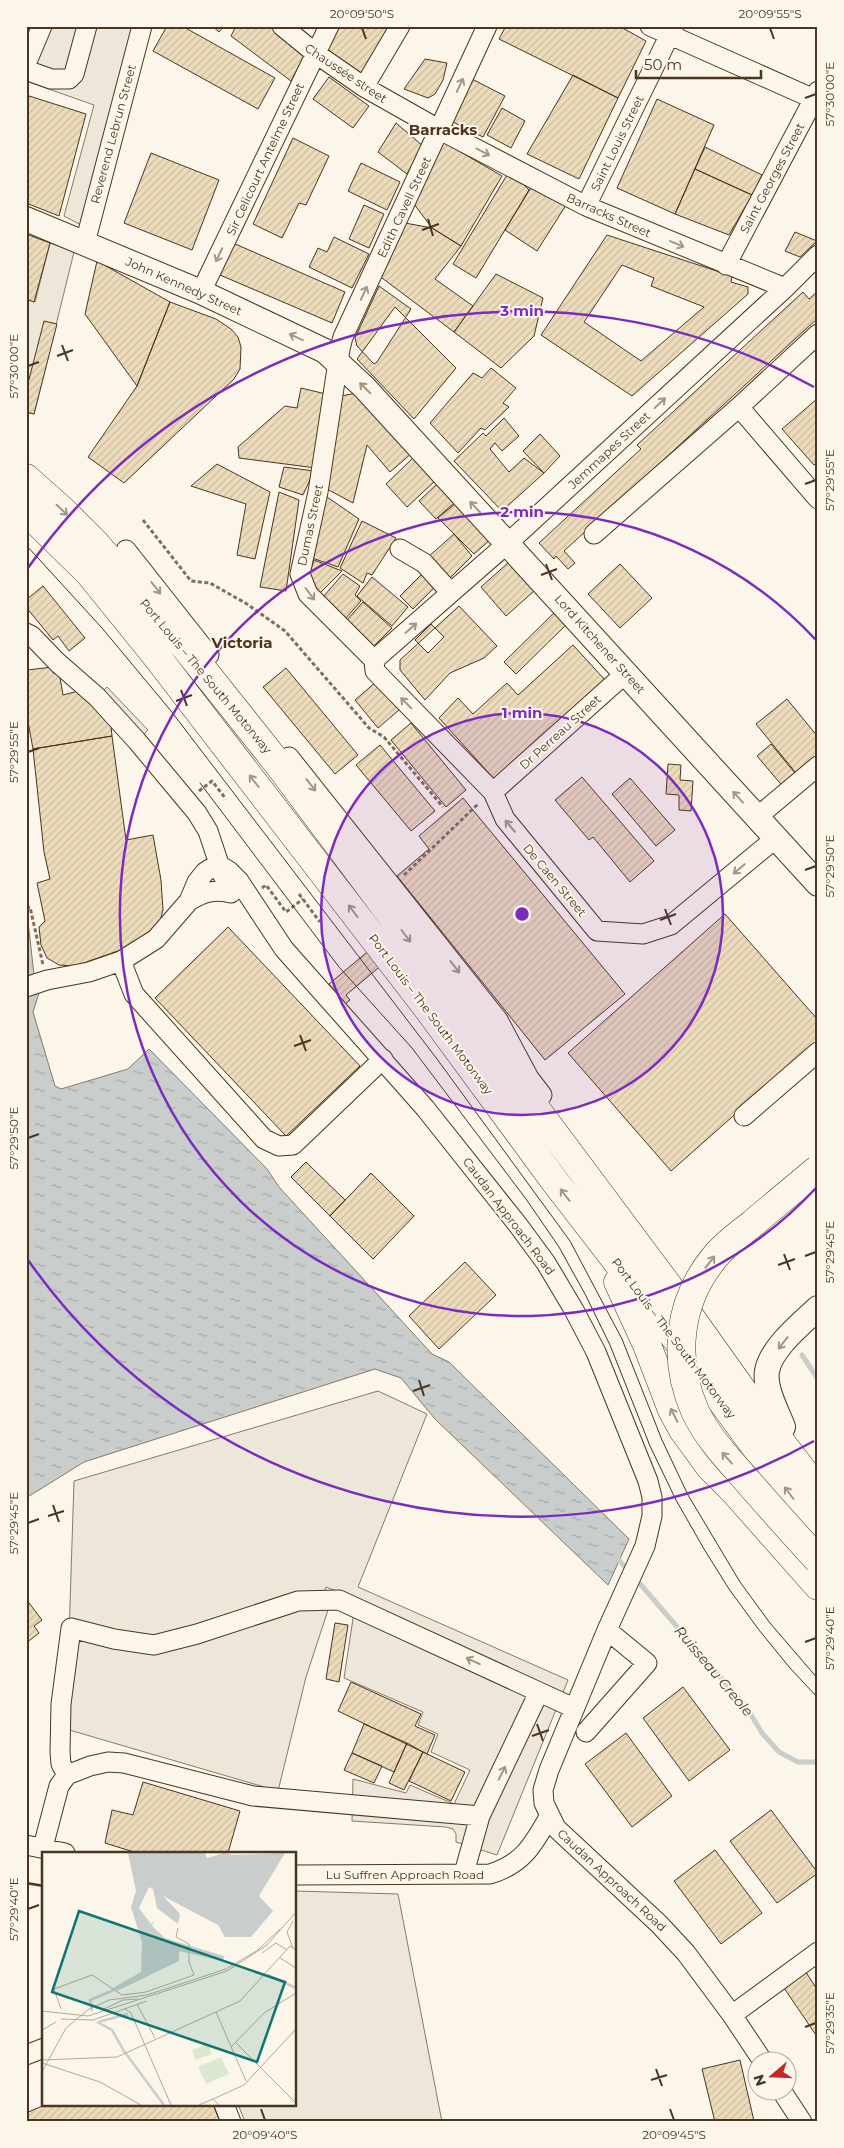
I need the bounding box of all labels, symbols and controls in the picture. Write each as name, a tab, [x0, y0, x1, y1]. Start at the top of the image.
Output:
text: 20°09'50"S	[330, 6, 394, 21]
text: 20°09'55"S	[738, 6, 802, 21]
street label: Chaussée street	[302, 40, 390, 106]
scale bar	[636, 48, 762, 80]
text: 50 m	[644, 55, 682, 74]
text: 57°30'00"E	[822, 62, 837, 126]
street label: Reverend Lebrun Street	[87, 63, 139, 205]
one-way arrow	[455, 78, 465, 93]
street label: Sir Celicourt Antelme Street	[223, 80, 307, 238]
street label: Saint Louis Street	[587, 92, 647, 193]
district label: Barracks	[409, 120, 477, 139]
street label: Saint Georges Street	[736, 120, 808, 236]
one-way arrow	[475, 148, 490, 157]
street label: Edith Cavell Street	[374, 154, 434, 260]
street label: Barracks Street	[564, 190, 654, 240]
one-way arrow	[669, 240, 684, 250]
one-way arrow	[213, 247, 223, 262]
street label: John Kennedy Street	[123, 253, 245, 319]
one-way arrow	[360, 286, 369, 301]
text: 3 min	[499, 301, 544, 320]
one-way arrow	[289, 332, 304, 342]
text: 57°30'00"E	[6, 334, 21, 398]
one-way arrow	[359, 382, 371, 394]
one-way arrow	[654, 397, 666, 409]
street label: Jemmapes Street	[564, 408, 653, 492]
text: 57°29'55"E	[822, 449, 837, 511]
street label: Dumas Street	[294, 483, 326, 567]
one-way arrow	[469, 501, 481, 514]
text: 2 min	[500, 502, 544, 521]
one-way arrow	[56, 504, 69, 516]
one-way arrow	[150, 582, 161, 595]
one-way arrow	[304, 587, 315, 600]
street label: Lord Kitchener Street	[551, 591, 649, 697]
street label: Port Louis – The South Motorway	[137, 596, 275, 757]
one-way arrow	[404, 622, 417, 633]
district label: Victoria	[211, 633, 272, 652]
street label: Dr Perreau Street	[516, 691, 604, 773]
one-way arrow	[400, 697, 412, 710]
text: 1 min	[502, 703, 542, 722]
text: 57°29'55"E	[6, 721, 21, 783]
one-way arrow	[249, 775, 260, 788]
one-way arrow	[306, 778, 317, 791]
one-way arrow	[732, 790, 743, 803]
one-way arrow	[505, 820, 516, 833]
text: 57°29'50"E	[822, 834, 837, 898]
street label: De Caen Street	[520, 840, 590, 920]
one-way arrow	[732, 863, 745, 875]
one-way arrow	[347, 905, 358, 918]
centre of rings	[513, 905, 531, 923]
one-way arrow	[401, 929, 411, 943]
street label: Port Louis – The South Motorway	[366, 931, 497, 1098]
one-way arrow	[450, 960, 461, 973]
text: 57°29'50"E	[6, 1106, 21, 1170]
street label: Caudan Approach Road	[460, 1154, 558, 1278]
one-way arrow	[560, 1189, 571, 1202]
text: 57°29'45"E	[822, 1221, 837, 1283]
street label: Port Louis – The South Motorway	[609, 1255, 740, 1422]
one-way arrow	[705, 1256, 716, 1269]
one-way arrow	[778, 1336, 789, 1349]
one-way arrow	[669, 1408, 678, 1423]
one-way arrow	[722, 1452, 733, 1465]
one-way arrow	[783, 1487, 794, 1500]
text: 57°29'45"E	[6, 1492, 21, 1554]
text: 57°29'40"E	[822, 1606, 837, 1670]
water label: Ruisseau Creole	[671, 1622, 757, 1720]
one-way arrow	[466, 1656, 481, 1665]
one-way arrow	[498, 1766, 507, 1781]
street label: Caudan Approach Road	[554, 1826, 670, 1934]
inset map	[42, 1852, 296, 2106]
street label: Lu Suffren Approach Road	[326, 1867, 484, 1882]
text: 57°29'40"E	[6, 1877, 21, 1941]
text: 57°29'35"E	[822, 1992, 837, 2054]
north arrow	[746, 2050, 796, 2100]
text: N	[749, 2072, 770, 2089]
text: 20°09'40"S	[233, 2127, 297, 2142]
text: 20°09'45"S	[642, 2127, 706, 2142]

